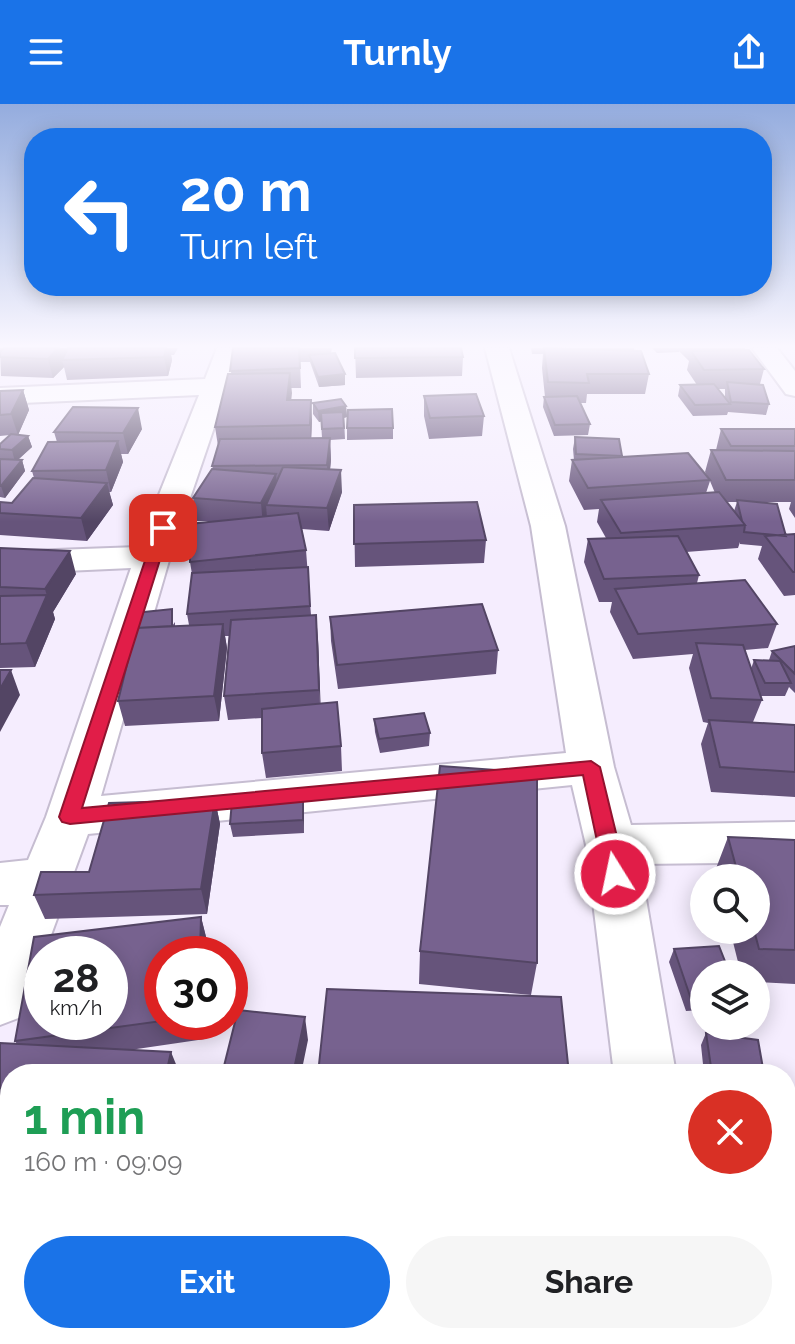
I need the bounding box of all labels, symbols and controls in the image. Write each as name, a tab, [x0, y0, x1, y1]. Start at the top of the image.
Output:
icon: menu	[24, 30, 68, 74]
icon: share	[727, 30, 771, 74]
text: Turnly	[343, 31, 452, 73]
text: 20 m	[180, 158, 312, 224]
icon: left	[48, 160, 152, 264]
text: Turn left	[180, 225, 318, 267]
pin	[129, 494, 197, 562]
icon: arrive	[141, 506, 185, 550]
position arrow	[573, 832, 657, 916]
map controls	[690, 864, 770, 1040]
button: search	[690, 864, 770, 944]
speed limit sign: 30	[144, 936, 248, 1040]
text: 28	[53, 954, 99, 1001]
button: layers	[690, 960, 770, 1040]
text: km/h	[50, 996, 102, 1020]
text: 1 min	[24, 1089, 145, 1145]
button: close	[688, 1090, 772, 1174]
text: 160 m · 09:09	[24, 1147, 183, 1177]
button: Exit	[24, 1236, 390, 1328]
button: Share	[406, 1236, 772, 1328]

